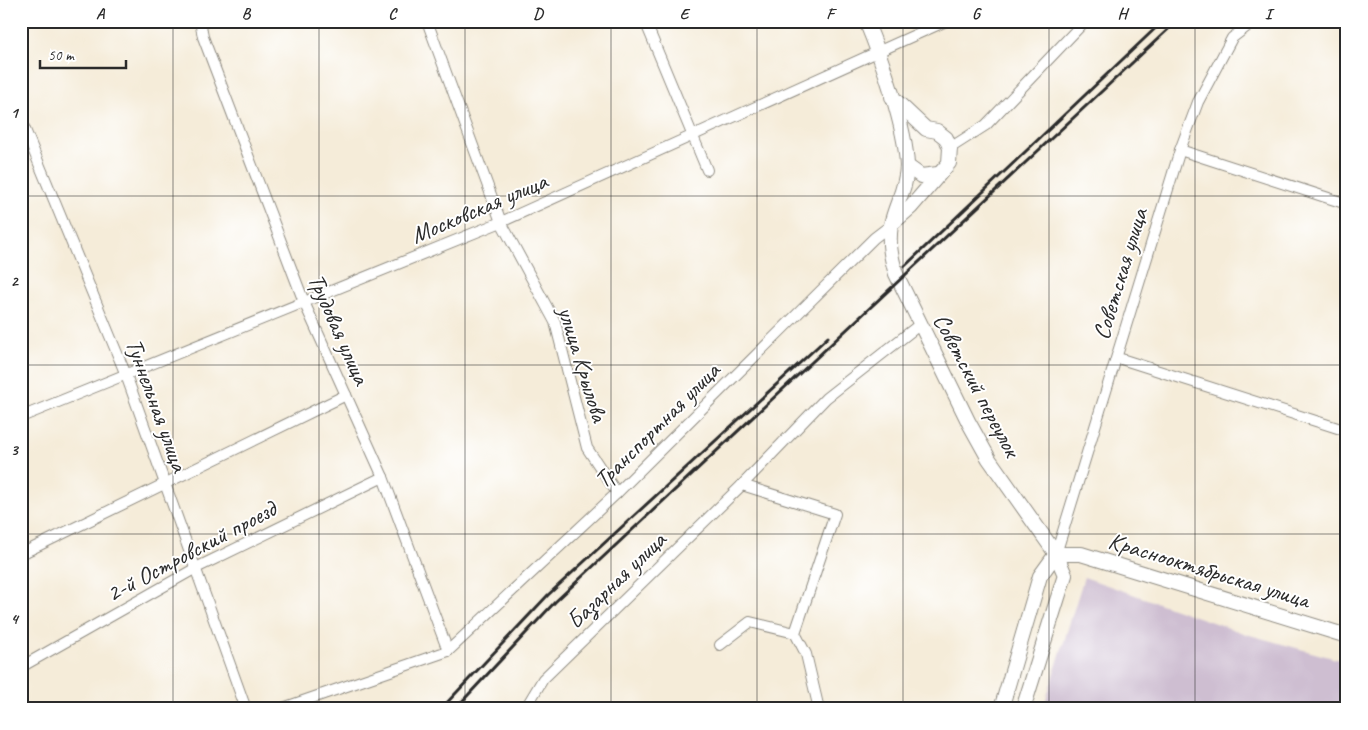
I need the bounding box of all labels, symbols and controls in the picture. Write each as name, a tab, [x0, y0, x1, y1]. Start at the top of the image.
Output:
text: A	[96, 4, 106, 24]
text: B	[242, 4, 252, 24]
text: C	[388, 4, 398, 24]
text: D	[533, 4, 544, 24]
text: E	[680, 4, 691, 24]
text: F	[826, 4, 837, 24]
text: G	[972, 4, 982, 24]
text: H	[1117, 4, 1129, 24]
text: I	[1265, 4, 1275, 24]
scale bar	[40, 38, 126, 70]
text: 50 m	[48, 46, 75, 65]
text: 1	[10, 103, 19, 123]
street label: Московская улица	[406, 165, 553, 250]
street label: Советская улица	[1086, 203, 1155, 343]
street label: Трудовая улица	[301, 269, 377, 390]
text: 2	[10, 271, 19, 291]
street label: улица Крылова	[551, 301, 615, 427]
street label: Советский переулок	[927, 308, 1028, 464]
street label: Туннельная улица	[119, 334, 195, 477]
street label: Транспортная улица	[588, 355, 727, 494]
text: 3	[10, 440, 19, 460]
street label: 2-й Островский проезд	[101, 492, 283, 608]
street label: Базарная улица	[560, 524, 674, 636]
street label: Краснооктябрьская улица	[1105, 525, 1315, 615]
text: 4	[10, 609, 19, 629]

